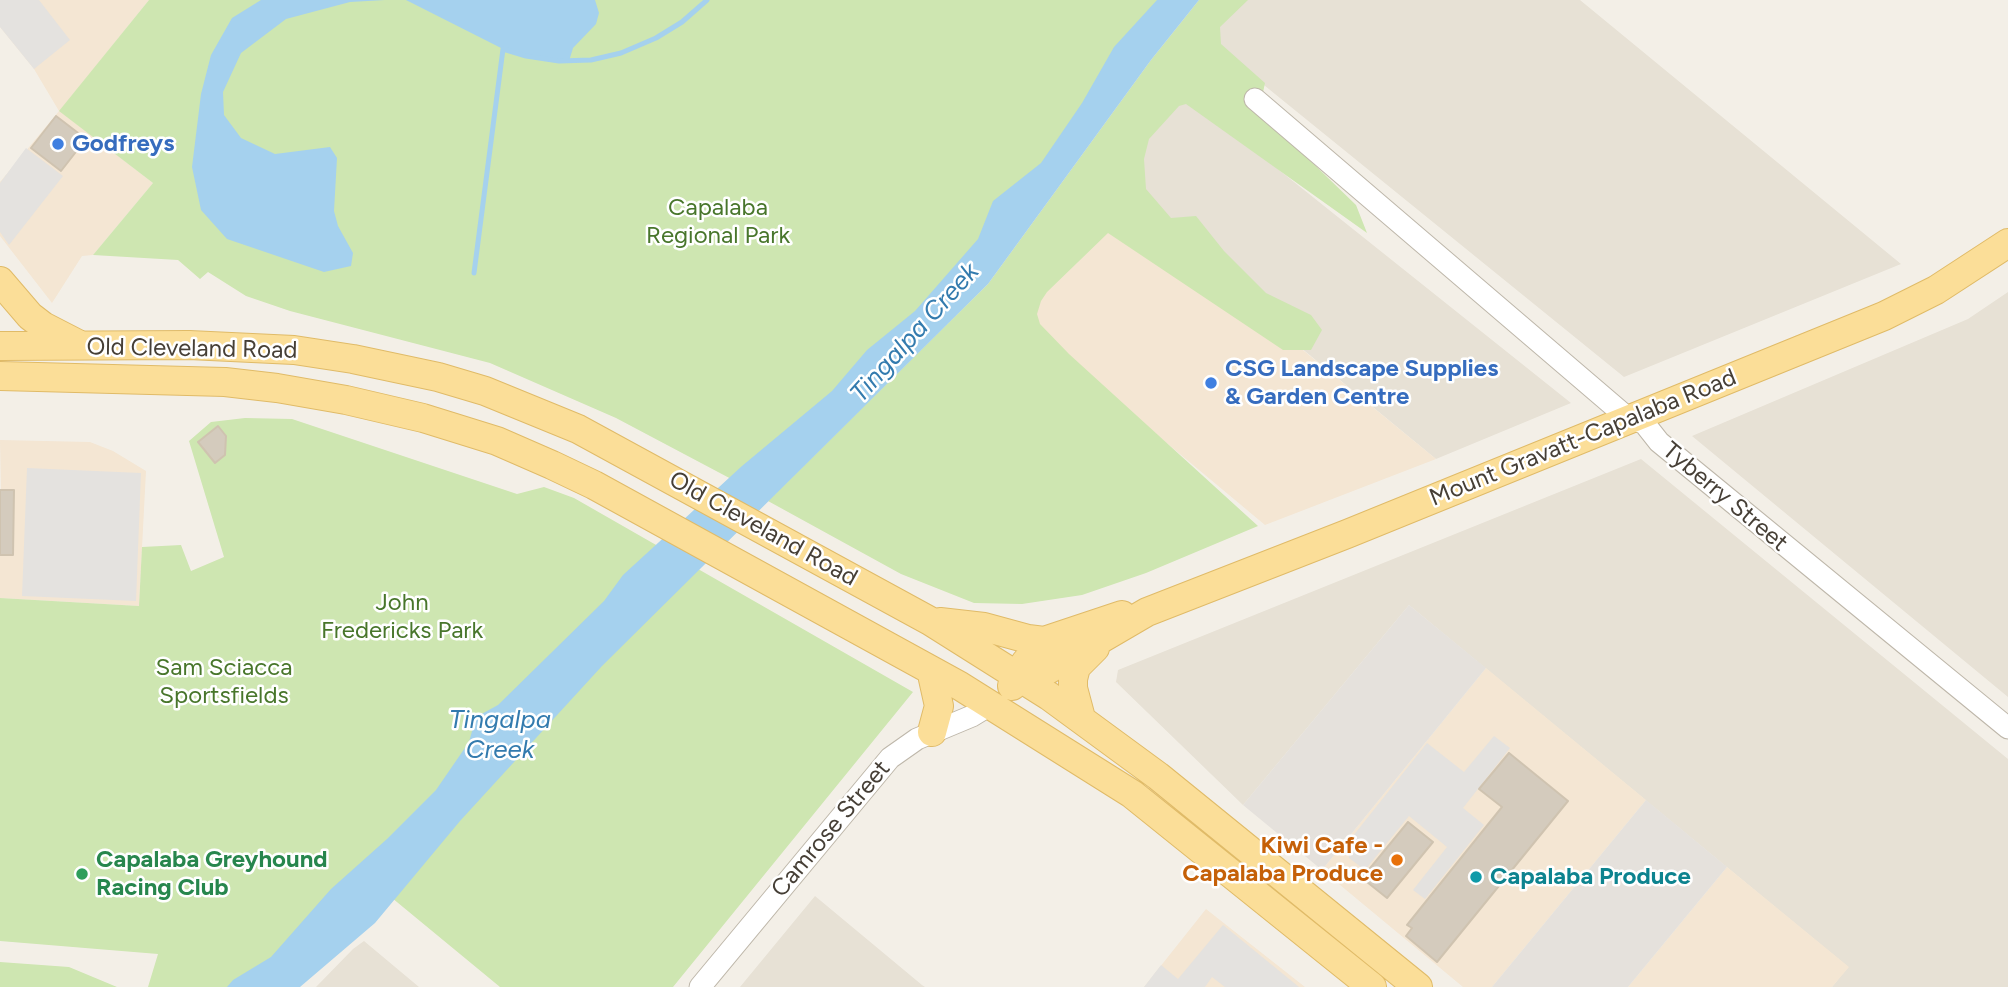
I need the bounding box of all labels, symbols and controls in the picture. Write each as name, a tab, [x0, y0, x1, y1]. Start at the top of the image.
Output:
place label: Godfreys	[72, 130, 174, 158]
marker: Godfreys	[50, 136, 66, 152]
park label: Capalaba Regional Park	[646, 194, 790, 250]
water label: Tingalpa Creek	[844, 257, 986, 409]
street label: Old Cleveland Road	[86, 333, 298, 365]
place label: CSG Landscape Supplies & Garden Centre	[1225, 355, 1498, 411]
street label: Mount Gravatt-Capalaba Road	[1426, 363, 1740, 513]
marker: CSG Landscape Supplies & Garden Centre	[1203, 375, 1219, 391]
street label: Tyberry Street	[1656, 436, 1794, 558]
street label: Old Cleveland Road	[664, 465, 862, 593]
park label: John Fredericks Park	[321, 589, 483, 645]
park label: Sam Sciacca Sportsfields	[155, 654, 293, 710]
water label: Tingalpa Creek	[449, 704, 551, 766]
street label: Camrose Street	[766, 755, 896, 903]
place label: Kiwi Cafe - Capalaba Produce	[1182, 832, 1383, 888]
place label: Capalaba Greyhound Racing Club	[96, 846, 328, 902]
marker: Kiwi Cafe - Capalaba Produce	[1389, 852, 1405, 868]
place label: Capalaba Produce	[1490, 863, 1691, 891]
marker: Capalaba Greyhound Racing Club	[74, 866, 90, 882]
marker: Capalaba Produce	[1468, 869, 1484, 885]

